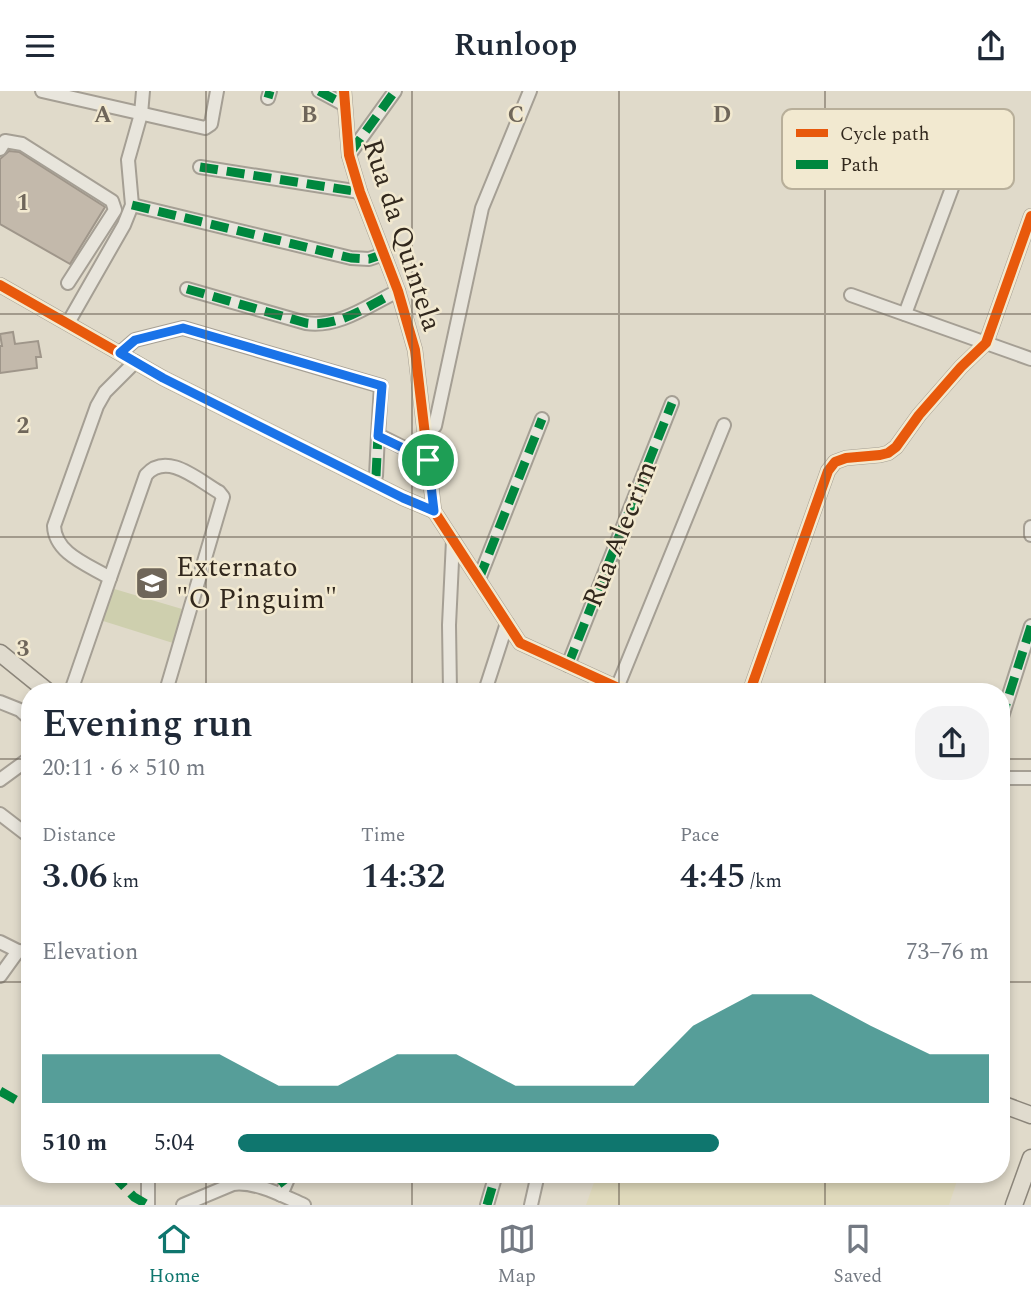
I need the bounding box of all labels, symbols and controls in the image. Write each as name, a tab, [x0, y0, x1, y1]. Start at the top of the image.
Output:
text: Runloop	[454, 21, 577, 70]
icon: menu	[21, 27, 59, 65]
icon: share	[972, 27, 1010, 65]
text: A	[94, 98, 112, 133]
text: B	[301, 98, 317, 133]
text: C	[508, 98, 524, 133]
text: D	[713, 98, 731, 133]
legend	[782, 109, 1014, 189]
text: Cycle path	[840, 120, 930, 149]
street label: Rua da Quintela	[351, 133, 453, 337]
text: Path	[840, 151, 879, 180]
text: 1	[17, 186, 29, 221]
text: 2	[17, 409, 30, 444]
pin	[398, 430, 458, 490]
icon: arrive	[409, 441, 447, 479]
street label: Rua Alecrim	[571, 454, 669, 614]
place label: Externato "O Pinguim"	[176, 546, 337, 621]
school or university icon: Externato "O Pinguim"	[133, 564, 171, 602]
text: 3	[17, 632, 30, 667]
text: Evening run	[42, 696, 253, 754]
button: share	[915, 706, 989, 780]
text: 20:11 · 6 × 510 m	[42, 751, 206, 786]
text: Distance	[42, 821, 116, 850]
text: Time	[361, 821, 405, 850]
text: Pace	[680, 821, 719, 850]
text: 3.06	[42, 850, 107, 903]
text: 14:32	[361, 850, 445, 903]
text: 4:45	[680, 850, 745, 903]
text: km	[107, 867, 139, 896]
text: /km	[745, 867, 782, 896]
text: Elevation	[42, 935, 138, 970]
text: 73–76 m	[906, 935, 989, 970]
text: 510 m	[42, 1126, 107, 1161]
text: 5:04	[154, 1126, 194, 1161]
tab: Home	[149, 1220, 200, 1291]
tab: Map	[498, 1220, 536, 1291]
tab: Saved	[833, 1220, 882, 1291]

